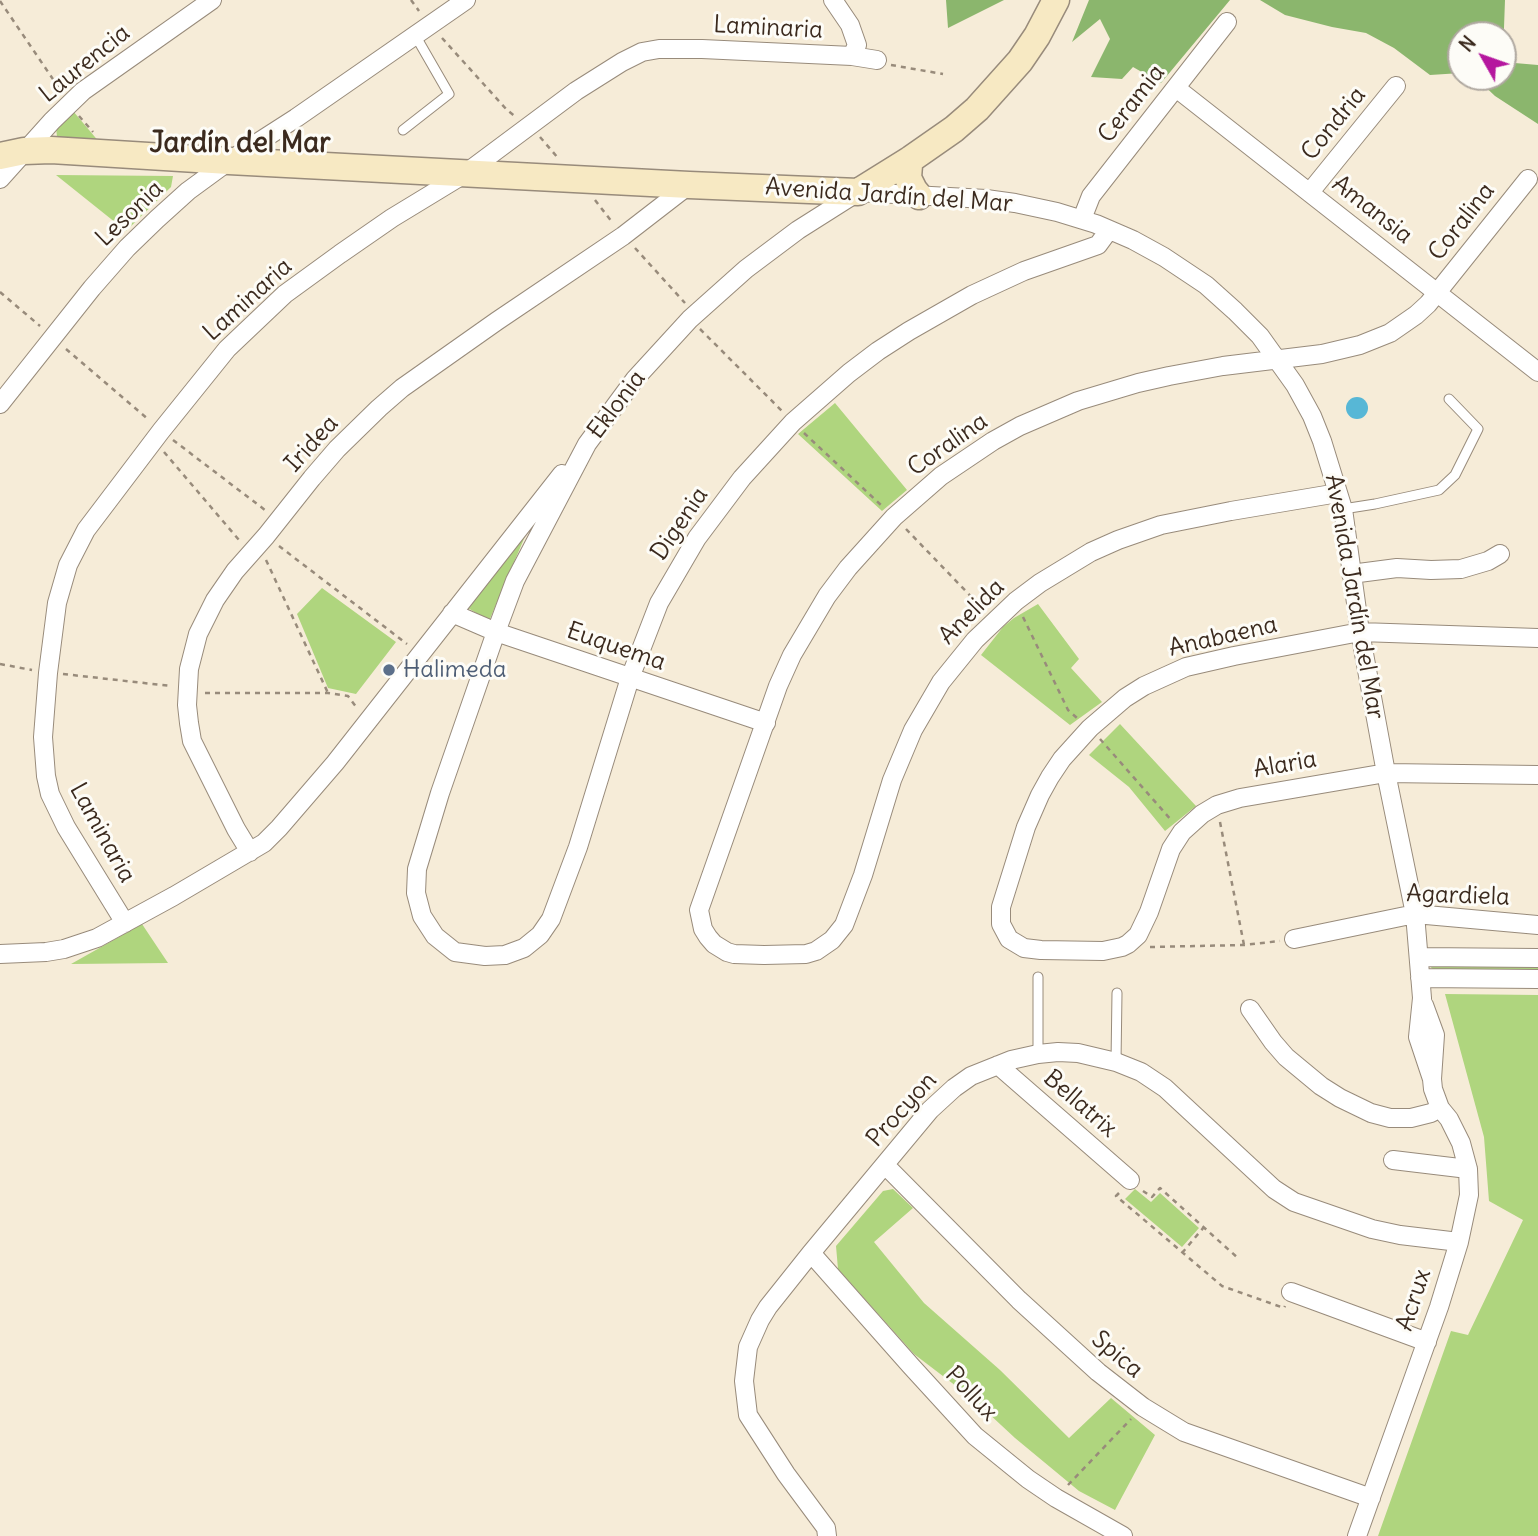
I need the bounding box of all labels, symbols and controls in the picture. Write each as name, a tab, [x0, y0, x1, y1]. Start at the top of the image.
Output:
street label: Laminaria	[713, 11, 823, 45]
street label: Laurencia	[34, 19, 136, 109]
north arrow	[1447, 21, 1517, 91]
text: N	[1454, 31, 1481, 57]
street label: Ceramia	[1092, 59, 1172, 149]
street label: Condria	[1296, 82, 1372, 166]
district label: Jardín del Mar	[149, 127, 331, 161]
street label: Amansia	[1326, 170, 1418, 250]
street label: Avenida Jardín del Mar	[764, 173, 1014, 219]
street label: Lesonia	[90, 175, 170, 253]
street label: Coralina	[1423, 177, 1501, 267]
street label: Laminaria	[198, 253, 298, 347]
street label: Eklonia	[582, 365, 652, 445]
street label: Coralina	[903, 407, 993, 483]
street label: Iridea	[279, 410, 345, 478]
street label: Avenida Jardín del Mar	[1318, 472, 1390, 722]
street label: Digenia	[645, 482, 715, 566]
street label: Anelida	[933, 573, 1011, 651]
street label: Anabaena	[1166, 611, 1280, 663]
street label: Euquema	[563, 617, 669, 677]
place label: Halimeda	[403, 656, 506, 684]
marker: Halimeda	[381, 662, 397, 678]
street label: Alaria	[1251, 745, 1319, 785]
street label: Laminaria	[63, 778, 141, 888]
street label: Agardiela	[1406, 880, 1510, 912]
street label: Bellatrix	[1037, 1064, 1123, 1144]
street label: Procyon	[861, 1067, 943, 1153]
street label: Acrux	[1391, 1265, 1437, 1335]
street label: Spica	[1085, 1325, 1149, 1385]
street label: Pollux	[939, 1361, 1003, 1427]

